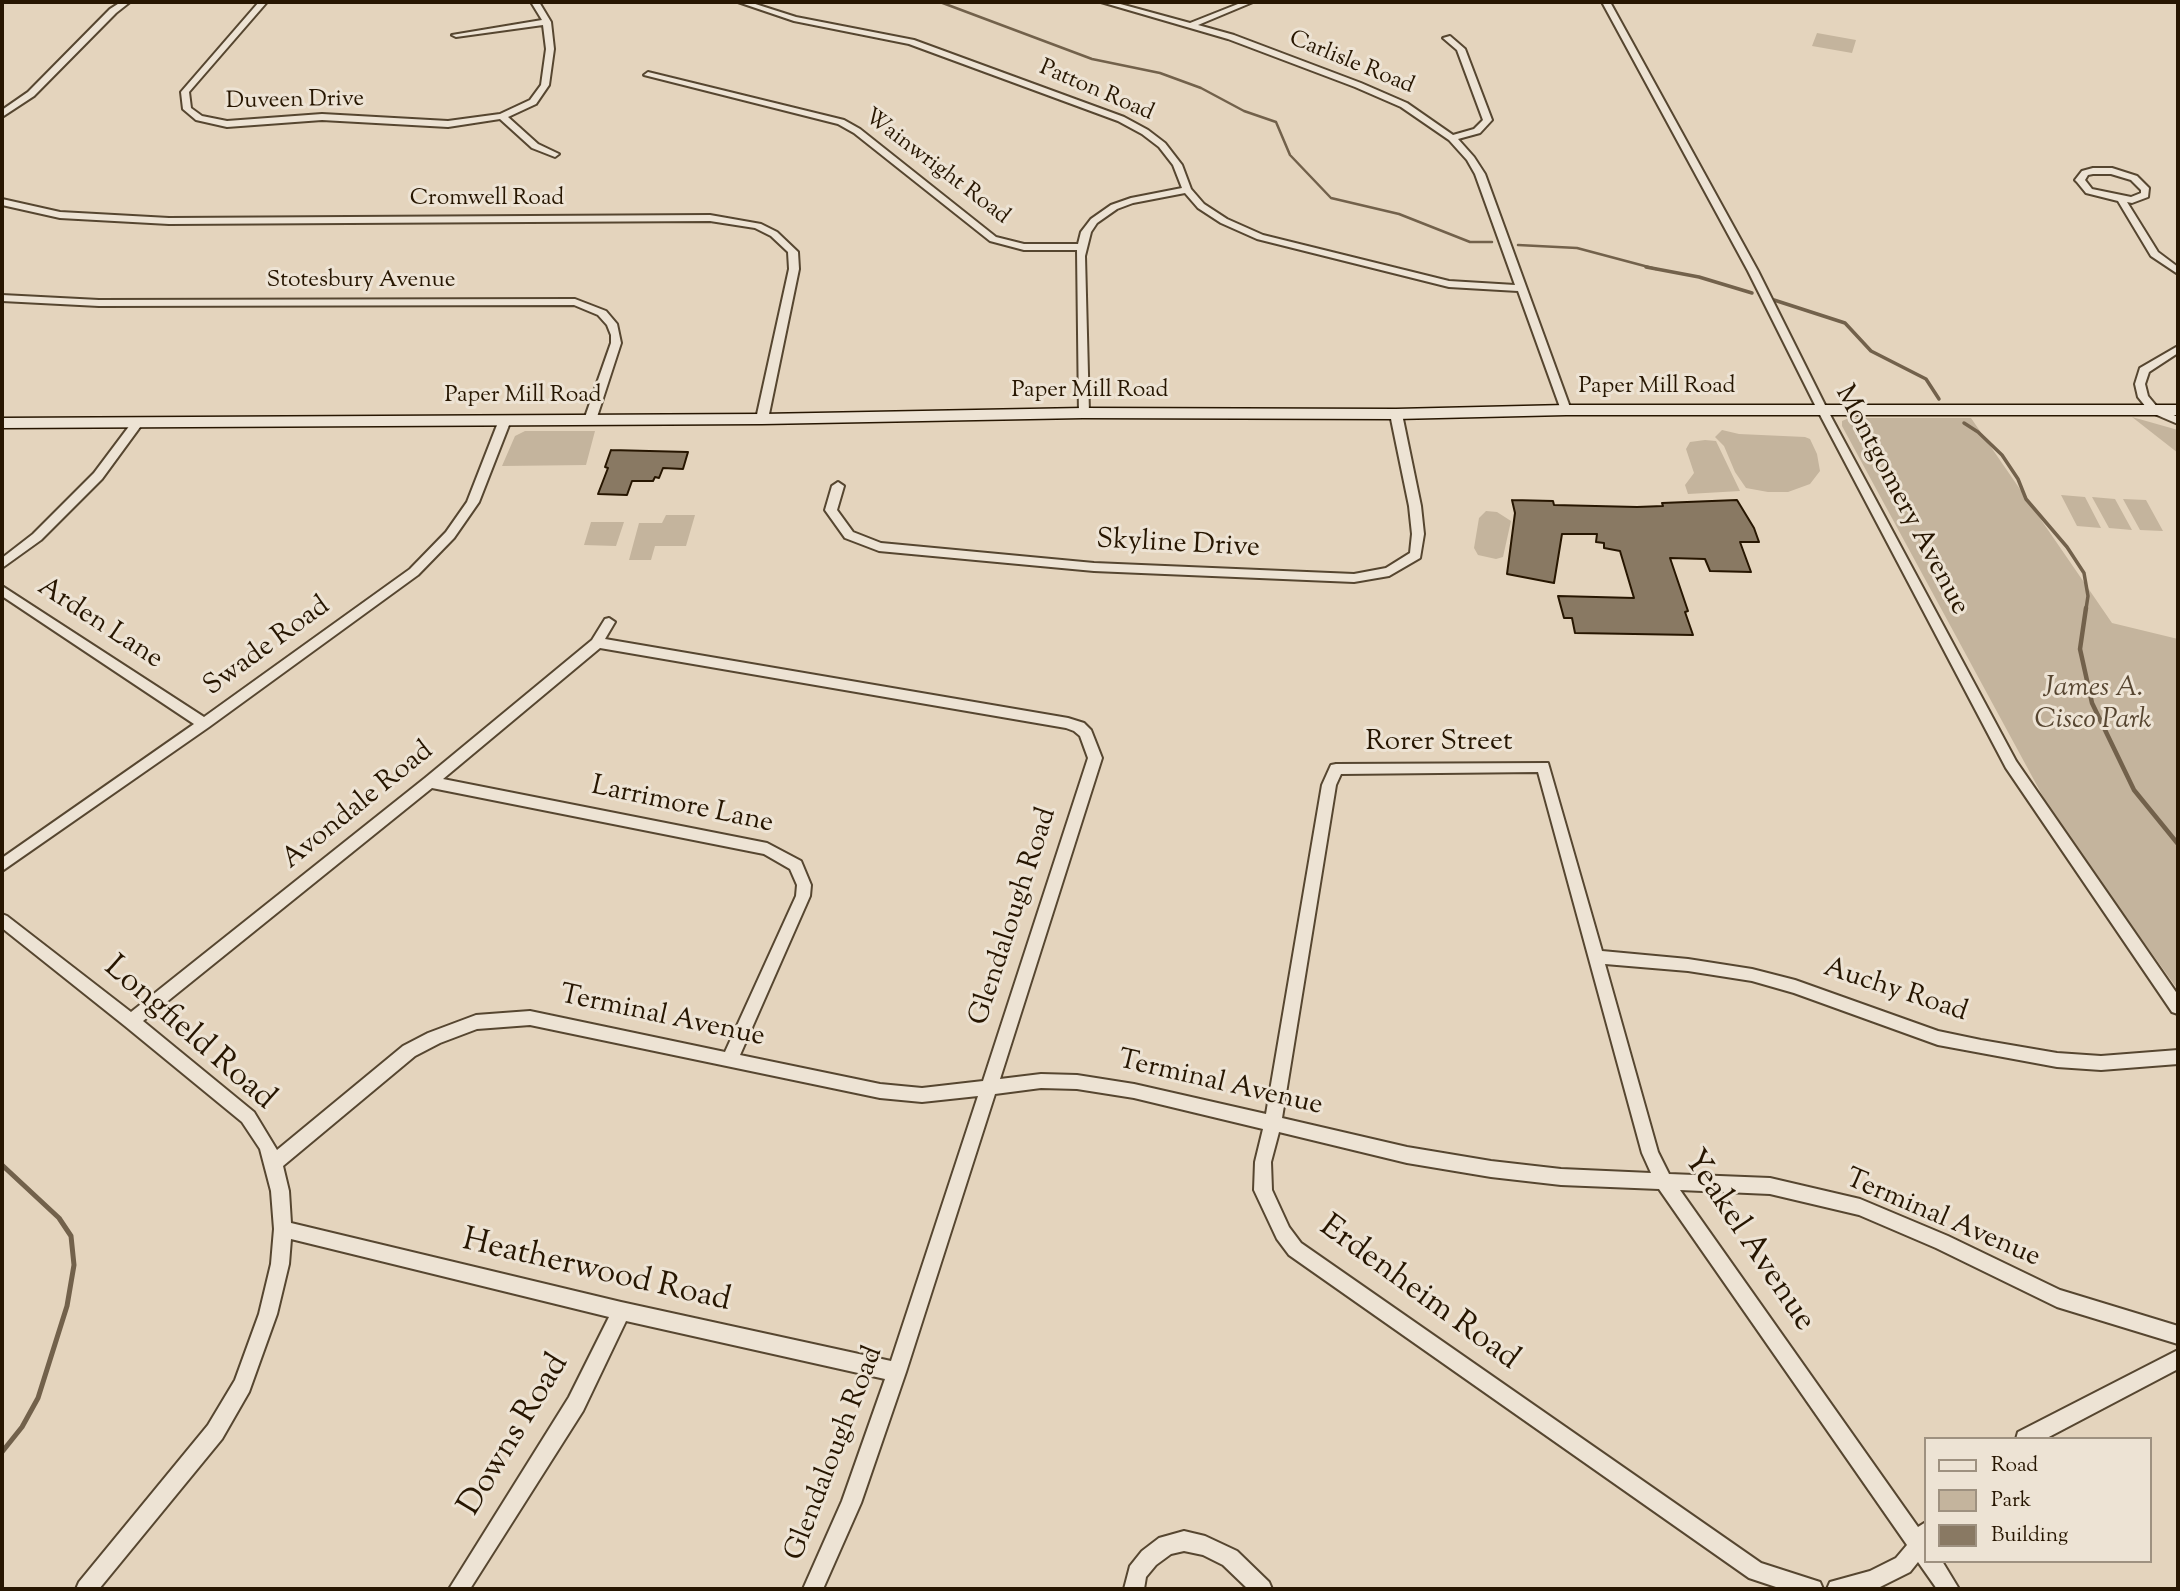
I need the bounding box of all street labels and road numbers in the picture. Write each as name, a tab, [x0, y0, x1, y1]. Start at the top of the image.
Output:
street label: Carlisle Road	[1284, 26, 1418, 102]
street label: Patton Road	[1035, 56, 1157, 128]
street label: Duveen Drive	[226, 87, 364, 117]
street label: Wainwright Road	[858, 104, 1014, 232]
street label: Cromwell Road	[410, 186, 564, 214]
street label: Stotesbury Avenue	[266, 268, 456, 296]
street label: Paper Mill Road	[1578, 374, 1736, 402]
street label: Paper Mill Road	[1011, 378, 1169, 406]
street label: Montgomery Avenue	[1825, 380, 1975, 622]
street label: Paper Mill Road	[444, 383, 602, 411]
street label: Skyline Drive	[1095, 525, 1261, 567]
street label: Arden Lane	[30, 572, 168, 678]
street label: Swade Road	[198, 591, 338, 705]
street label: Rorer Street	[1366, 727, 1512, 761]
street label: Avondale Road	[277, 736, 441, 878]
street label: Larrimore Lane	[588, 771, 776, 843]
street label: Glendalough Road	[964, 804, 1066, 1030]
street label: Longfield Road	[94, 950, 282, 1120]
street label: Auchy Road	[1819, 953, 1971, 1031]
street label: Terminal Avenue	[556, 980, 768, 1056]
street label: Terminal Avenue	[1115, 1045, 1325, 1125]
street label: Yeakel Avenue	[1672, 1144, 1822, 1340]
street label: Terminal Avenue	[1839, 1164, 2045, 1276]
street label: Erdenheim Road	[1310, 1209, 1526, 1381]
street label: Heatherwood Road	[458, 1223, 734, 1323]
street label: Glendalough Road	[780, 1342, 892, 1566]
street label: Downs Road	[452, 1348, 580, 1524]

